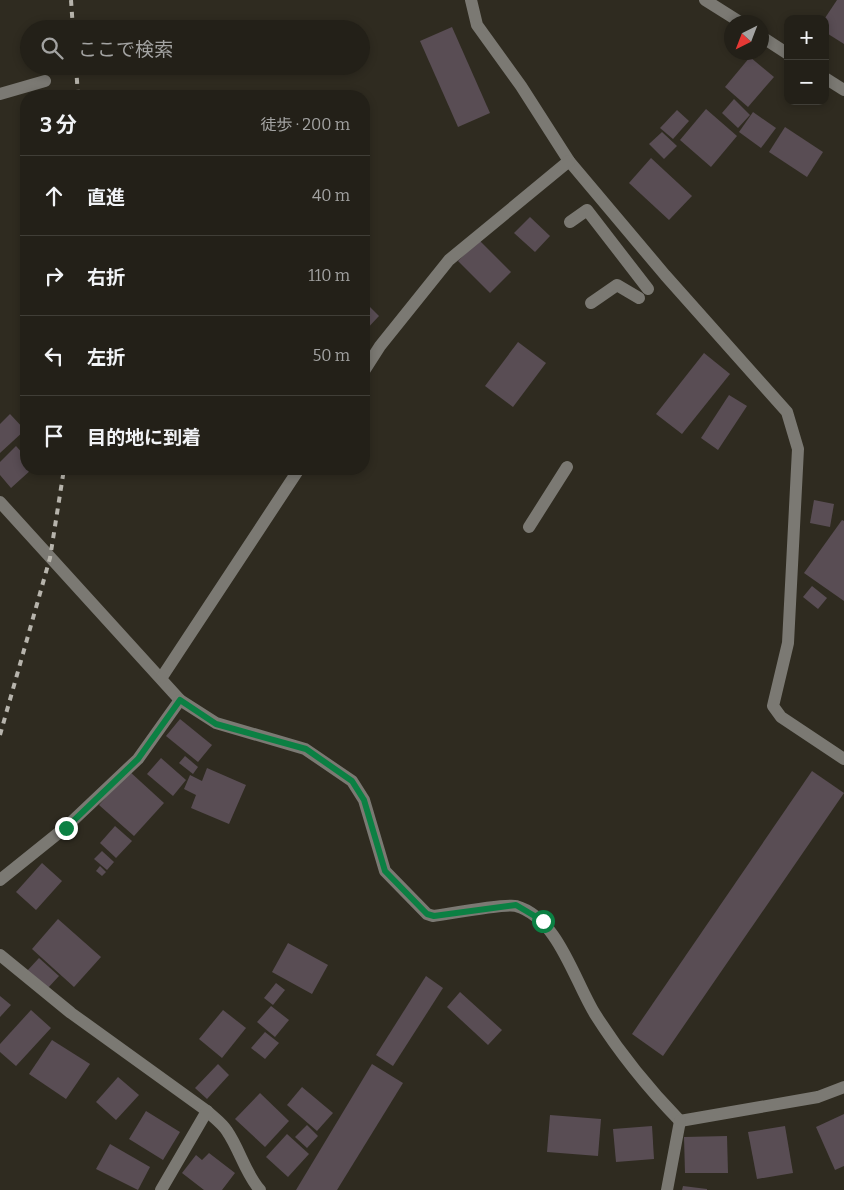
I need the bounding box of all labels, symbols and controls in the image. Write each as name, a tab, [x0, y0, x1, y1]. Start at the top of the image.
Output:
north arrow	[724, 15, 769, 60]
map controls	[784, 15, 829, 105]
button: +	[784, 15, 829, 60]
search box	[20, 20, 370, 75]
icon: search	[38, 34, 66, 62]
text: ここで検索	[78, 38, 173, 61]
button: −	[784, 60, 829, 105]
text: 3 分	[40, 112, 77, 138]
text: 徒歩 · 200 m	[261, 115, 350, 134]
icon: ahead	[40, 182, 68, 210]
text: 直進	[87, 186, 125, 209]
text: 40 m	[312, 186, 350, 205]
icon: right	[40, 262, 68, 290]
text: 右折	[87, 266, 125, 289]
text: 110 m	[308, 266, 350, 285]
icon: left	[40, 342, 68, 370]
text: 左折	[87, 346, 125, 369]
text: 50 m	[313, 346, 350, 365]
icon: arrive	[40, 422, 68, 450]
text: 目的地に到着	[87, 426, 201, 449]
route end	[55, 817, 78, 840]
route start	[532, 910, 555, 933]

